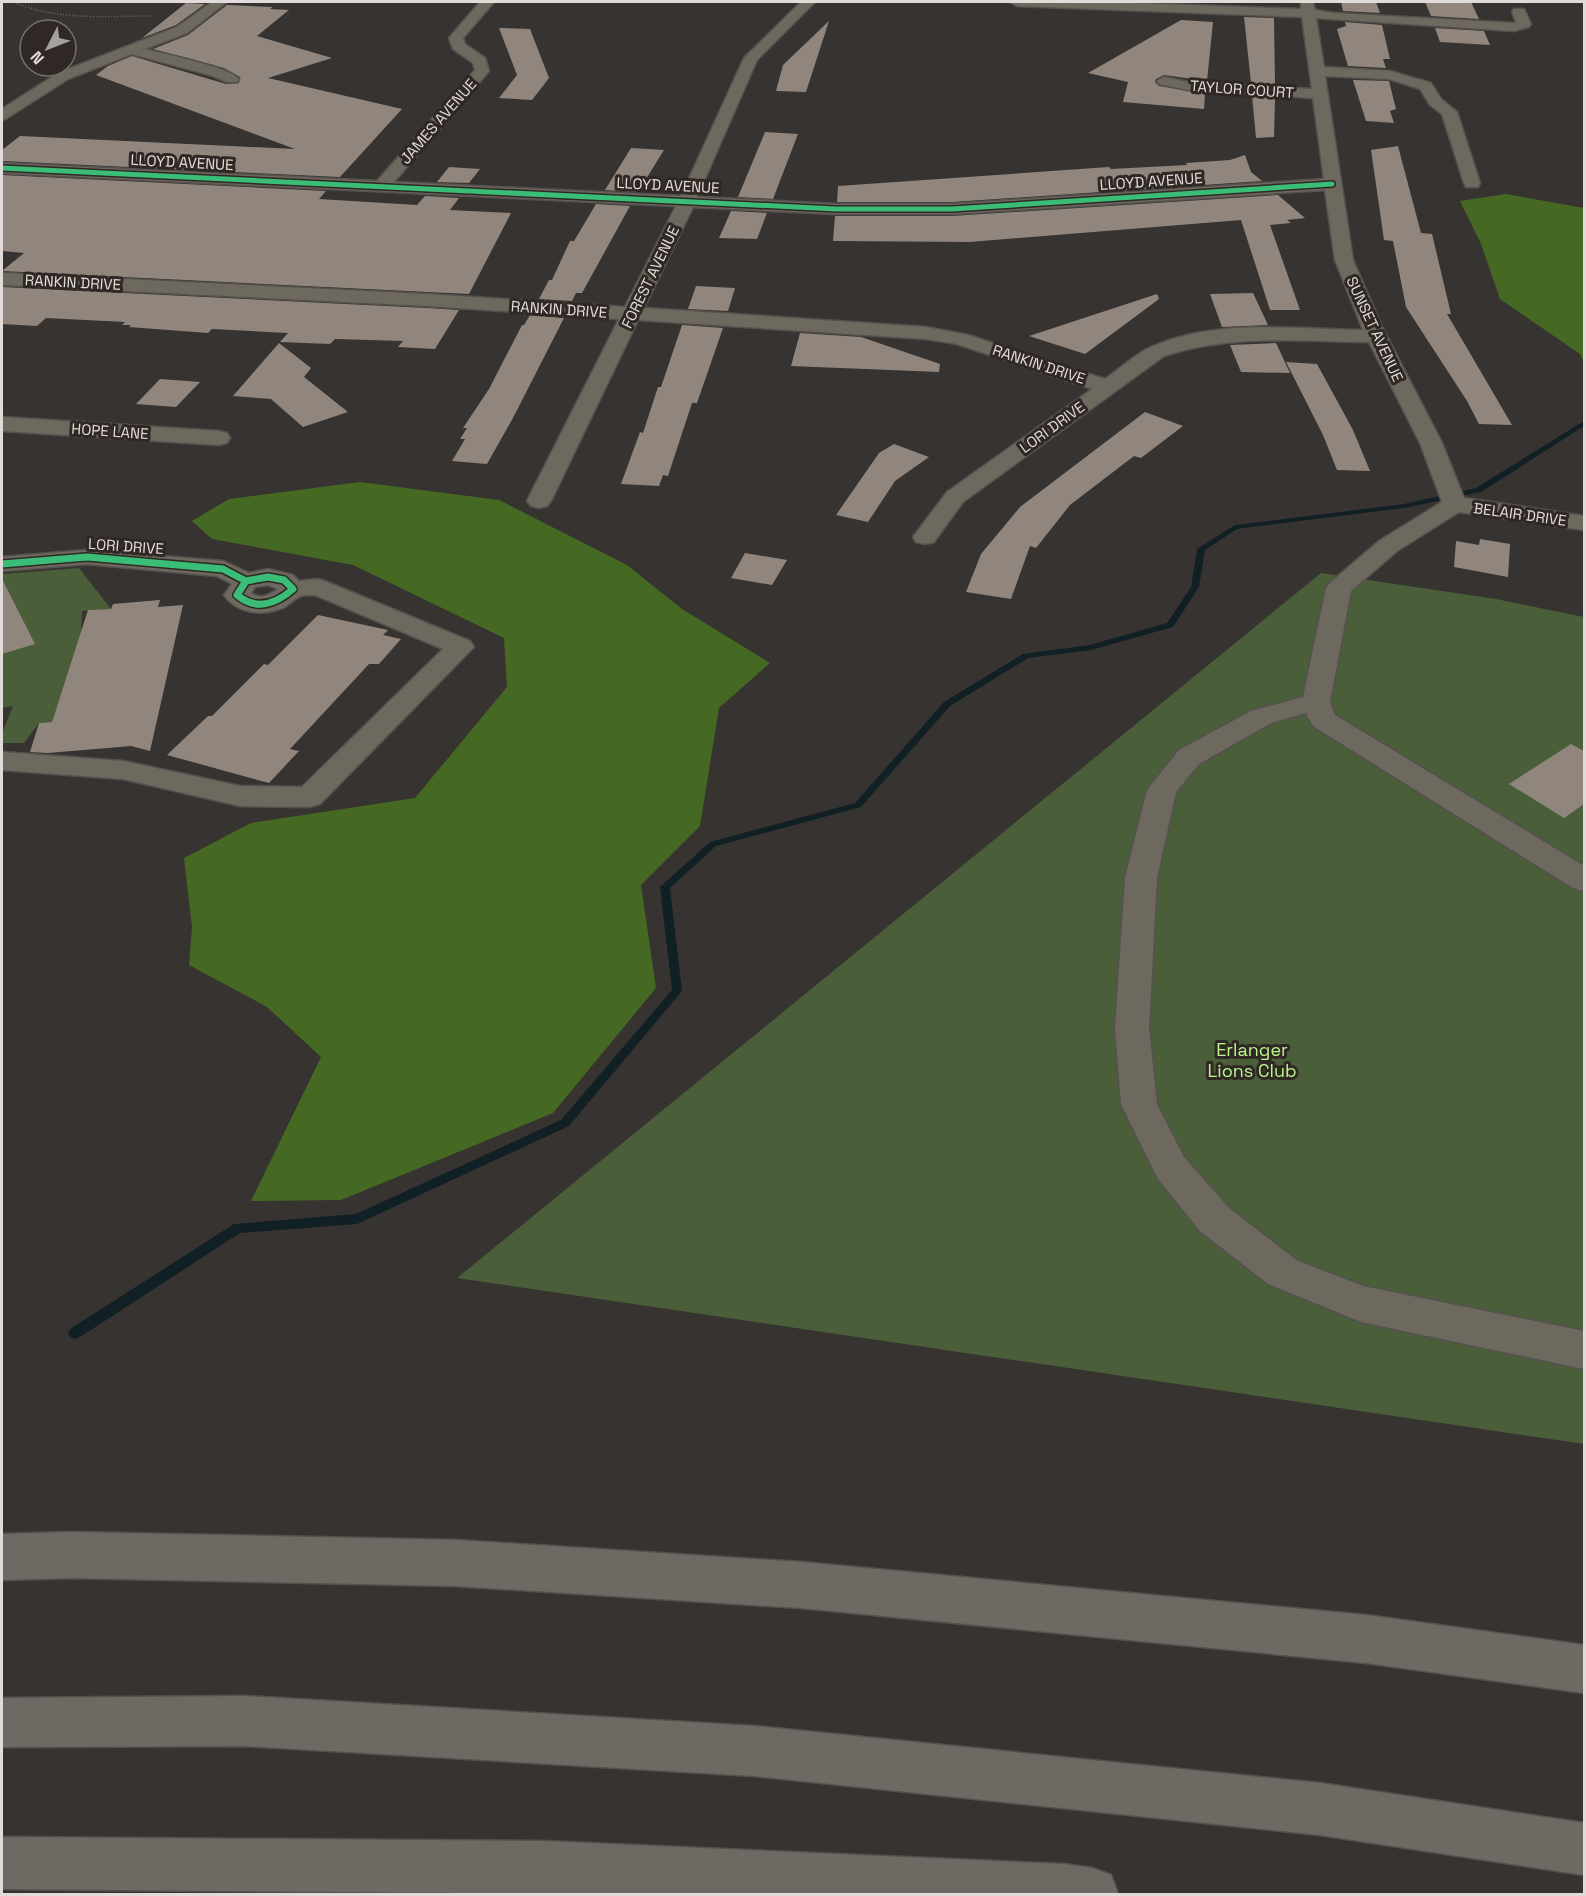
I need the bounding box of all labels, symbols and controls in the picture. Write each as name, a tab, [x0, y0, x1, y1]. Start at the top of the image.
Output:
north arrow	[18, 18, 78, 78]
text: N	[26, 47, 49, 69]
street label: JAMES AVENUE	[396, 74, 480, 168]
street label: TAYLOR COURT	[1189, 76, 1295, 102]
street label: LLOYD AVENUE	[130, 150, 234, 174]
street label: LLOYD AVENUE	[1099, 168, 1203, 194]
street label: LLOYD AVENUE	[616, 173, 720, 197]
street label: FOREST AVENUE	[617, 223, 683, 331]
street label: RANKIN DRIVE	[24, 270, 122, 294]
street label: SUNSET AVENUE	[1342, 273, 1408, 385]
street label: RANKIN DRIVE	[510, 296, 608, 322]
street label: RANKIN DRIVE	[990, 340, 1088, 388]
street label: LORI DRIVE	[1016, 397, 1088, 457]
street label: HOPE LANE	[71, 419, 149, 443]
street label: BELAIR DRIVE	[1472, 498, 1568, 530]
street label: LORI DRIVE	[88, 534, 164, 558]
park label: Erlanger Lions Club	[1207, 1038, 1297, 1082]

